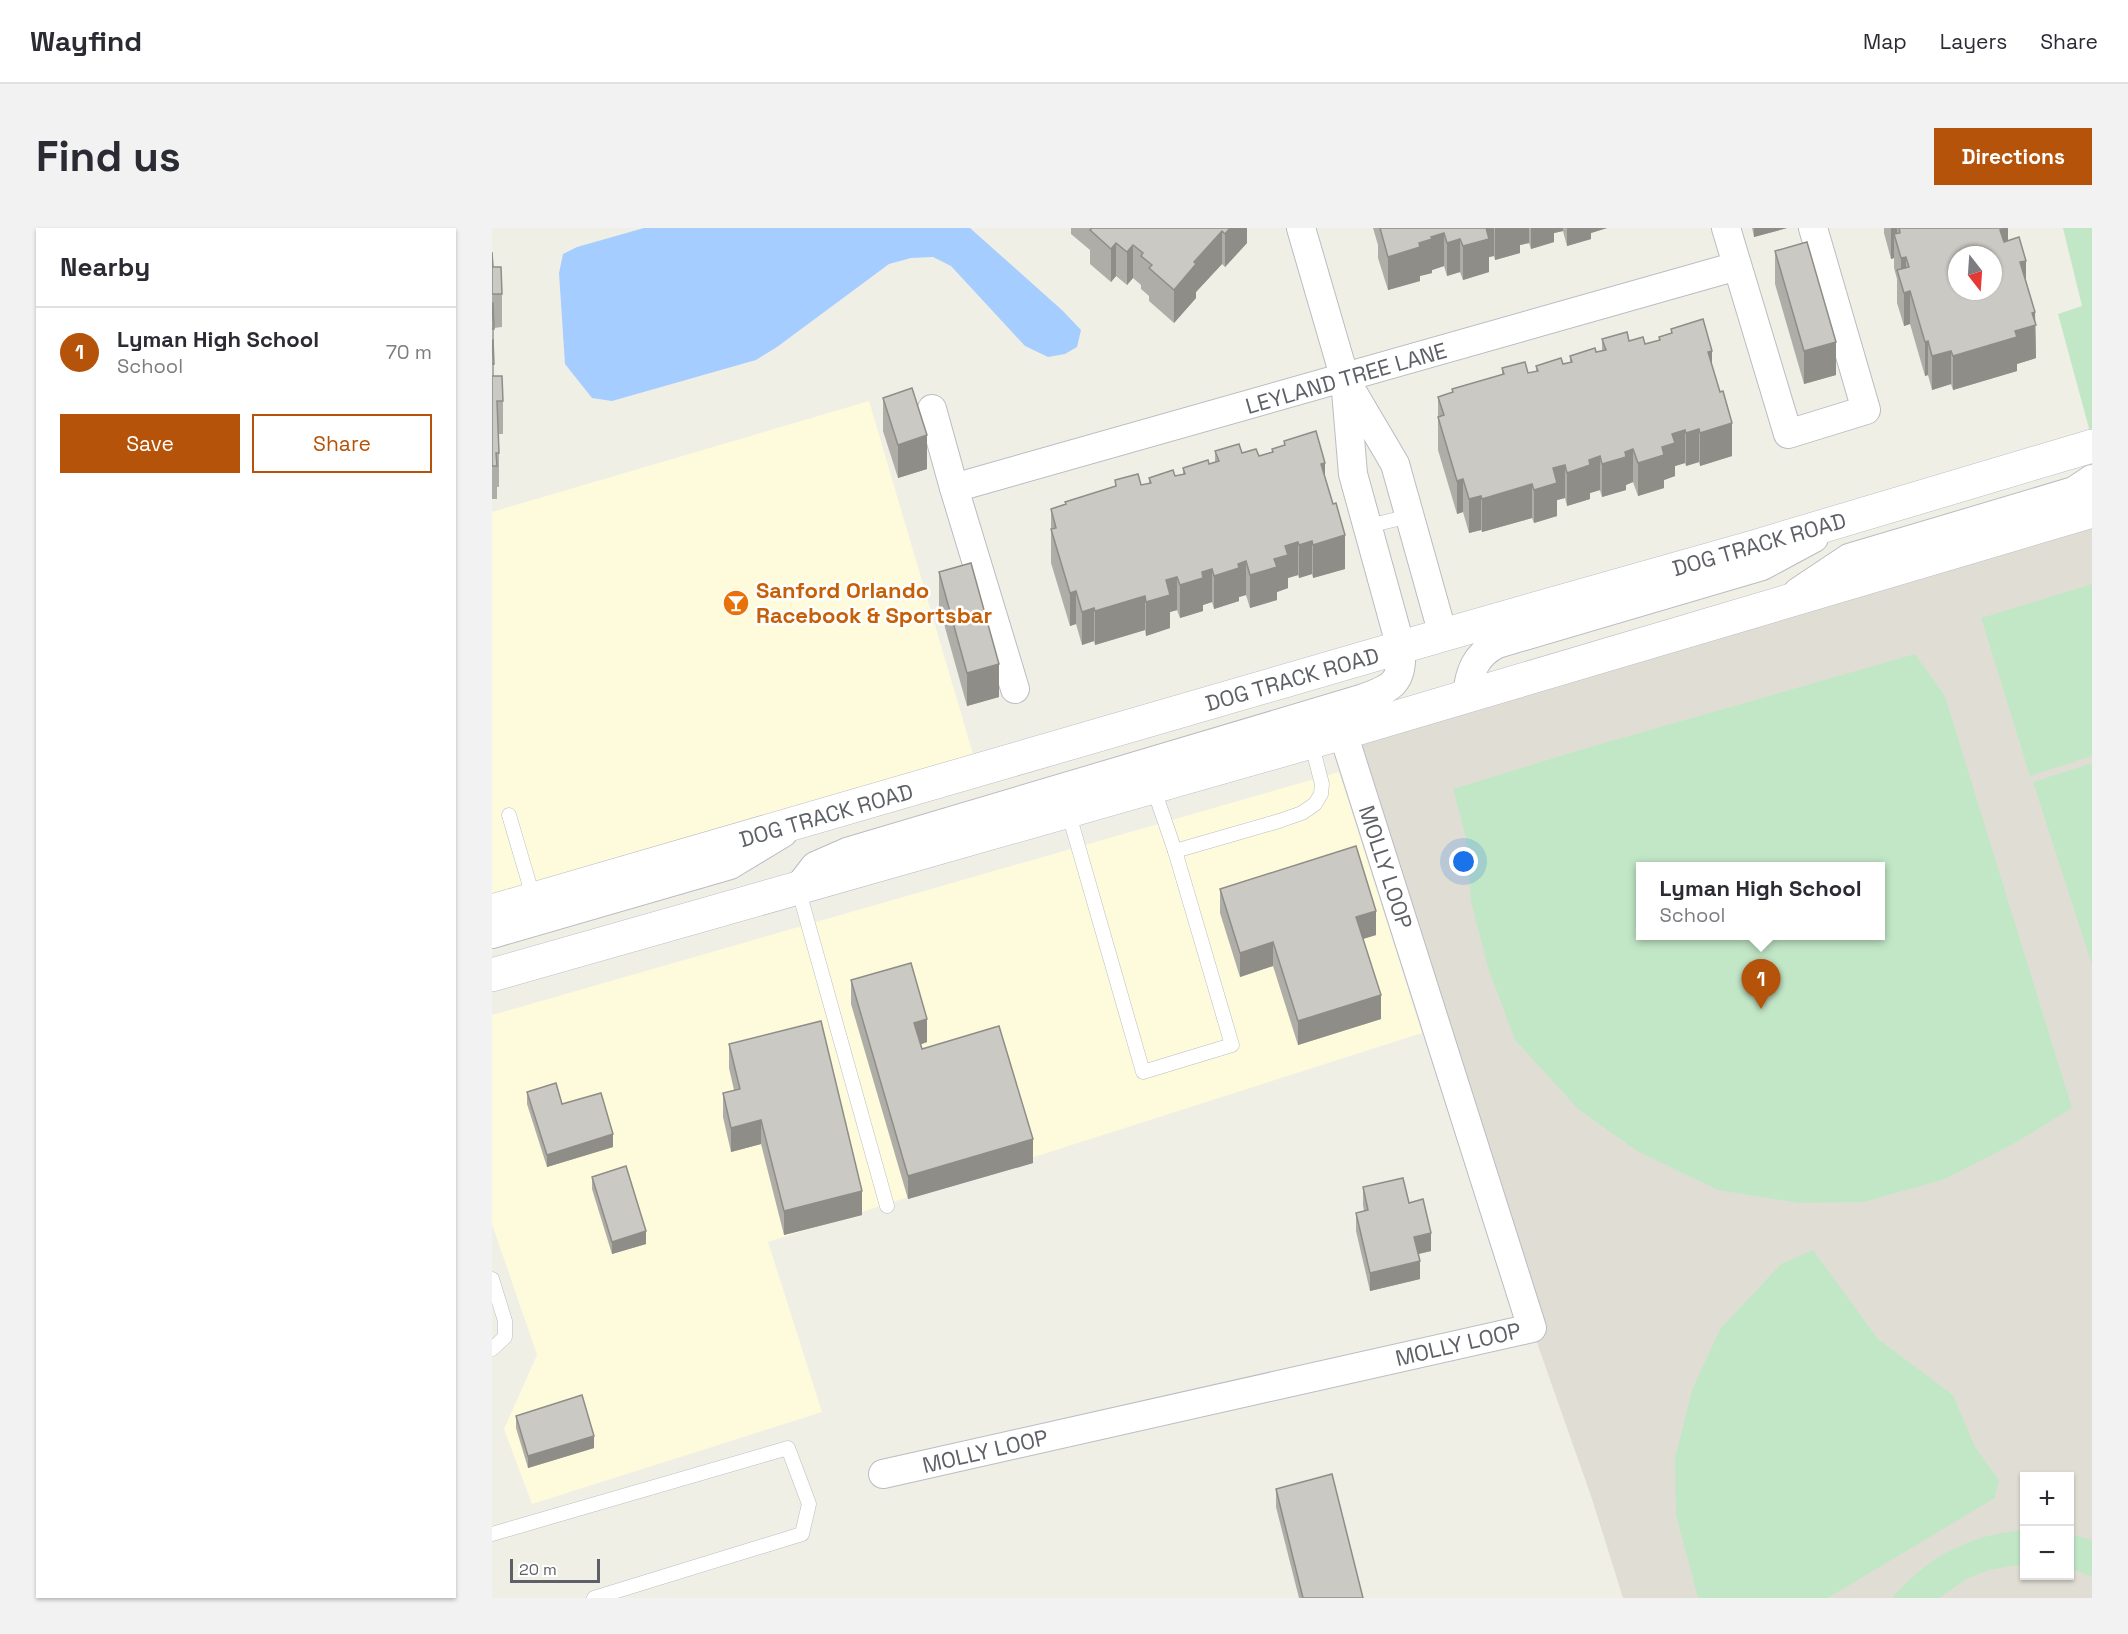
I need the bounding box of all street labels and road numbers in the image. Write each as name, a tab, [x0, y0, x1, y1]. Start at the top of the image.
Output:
street label: LEYLAND TREE LANE	[1242, 336, 1450, 420]
street label: DOG TRACK ROAD	[1669, 506, 1849, 582]
street label: DOG TRACK ROAD	[1202, 641, 1382, 717]
street label: DOG TRACK ROAD	[736, 777, 916, 853]
street label: MOLLY LOOP	[1353, 802, 1419, 932]
street label: MOLLY LOOP	[1392, 1316, 1524, 1372]
street label: MOLLY LOOP	[919, 1423, 1051, 1479]

